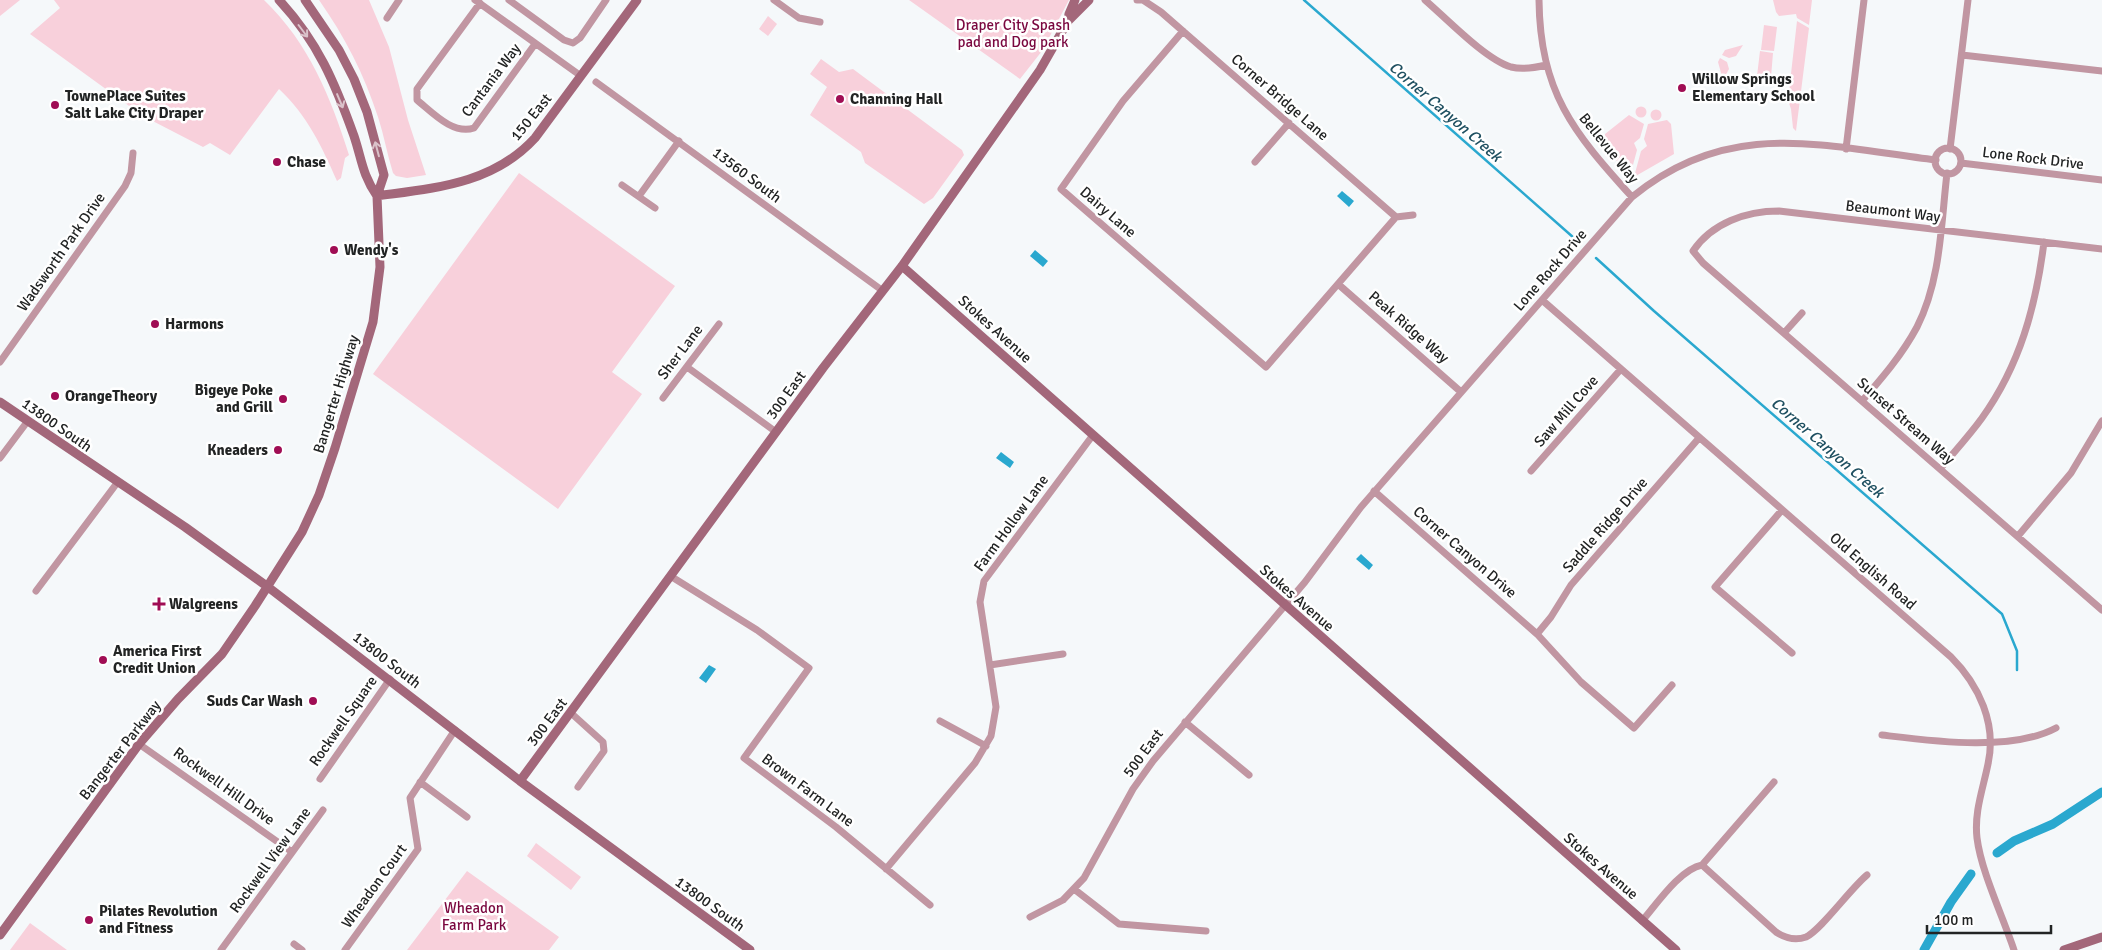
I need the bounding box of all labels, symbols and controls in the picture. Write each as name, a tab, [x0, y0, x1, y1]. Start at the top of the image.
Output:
park label: Draper City Spash pad and Dog park	[956, 16, 1070, 51]
one-way arrow	[298, 24, 309, 37]
street label: Cantania Way	[458, 40, 524, 120]
street label: Corner Bridge Lane	[1228, 50, 1332, 144]
water label: Corner Canyon Creek	[1385, 57, 1507, 168]
place label: Willow Springs Elementary School	[1692, 70, 1815, 105]
marker: Willow Springs Elementary School	[1676, 82, 1688, 94]
place label: TownePlace Suites Salt Lake City Draper	[65, 87, 203, 122]
street label: 150 East	[507, 90, 555, 144]
place label: Channing Hall	[850, 90, 943, 108]
one-way arrow	[336, 93, 346, 108]
marker: Channing Hall	[834, 93, 846, 105]
marker: TownePlace Suites Salt Lake City Draper	[49, 99, 61, 111]
street label: Bellevue Way	[1575, 109, 1643, 187]
one-way arrow	[372, 142, 381, 158]
street label: 13560 South	[709, 143, 785, 207]
street label: Lone Rock Drive	[1981, 143, 2085, 173]
place label: Chase	[287, 153, 326, 171]
marker: Chase	[271, 156, 283, 168]
street label: Dairy Lane	[1076, 183, 1140, 241]
street label: Wadsworth Park Drive	[13, 189, 109, 315]
street label: Beaumont Way	[1845, 196, 1941, 226]
street label: Lone Rock Drive	[1510, 225, 1590, 315]
place label: Wendy's	[344, 241, 399, 259]
marker: Wendy's	[328, 244, 340, 256]
street label: Peak Ridge Way	[1365, 287, 1453, 367]
street label: Stokes Avenue	[955, 291, 1035, 367]
place label: Harmons	[165, 315, 224, 333]
marker: Harmons	[149, 318, 161, 330]
street label: Sher Lane	[654, 321, 706, 383]
street label: Bangerter Highway	[309, 333, 363, 455]
street label: 300 East	[762, 367, 810, 423]
street label: Saw Mill Cove	[1530, 372, 1602, 450]
street label: Sunset Stream Way	[1854, 374, 1958, 468]
place label: Bigeye Poke and Grill	[195, 381, 273, 416]
place label: OrangeTheory	[65, 387, 158, 405]
marker: OrangeTheory	[49, 390, 61, 402]
marker: Bigeye Poke and Grill	[277, 393, 289, 405]
water label: Corner Canyon Creek	[1767, 393, 1889, 504]
street label: 13800 South	[18, 394, 96, 456]
place label: Kneaders	[207, 441, 268, 459]
marker: Kneaders	[272, 444, 284, 456]
street label: Farm Hollow Lane	[970, 471, 1052, 575]
street label: Saddle Ridge Drive	[1559, 474, 1651, 576]
street label: Corner Canyon Drive	[1410, 502, 1520, 602]
street label: Old English Road	[1826, 529, 1920, 613]
street label: Stokes Avenue	[1256, 561, 1338, 635]
place label: Walgreens	[169, 595, 238, 613]
marker: Walgreens	[153, 598, 165, 610]
street label: 13800 South	[349, 628, 425, 692]
place label: America First Credit Union	[113, 642, 202, 677]
marker: America First Credit Union	[97, 654, 109, 666]
street label: Rockwell Square	[305, 672, 381, 770]
place label: Suds Car Wash	[207, 692, 303, 710]
street label: 300 East	[523, 694, 571, 750]
marker: Suds Car Wash	[307, 695, 319, 707]
street label: Bangerter Parkway	[76, 697, 164, 803]
street label: 500 East	[1119, 725, 1167, 781]
street label: Rockwell Hill Drive	[170, 743, 278, 829]
street label: Brown Farm Lane	[758, 749, 858, 831]
street label: Rockwell View Lane	[226, 804, 314, 916]
street label: Stokes Avenue	[1560, 829, 1642, 903]
street label: Wheadon Court	[338, 841, 410, 931]
street label: 13800 South	[672, 873, 748, 935]
park label: Wheadon Farm Park	[442, 899, 507, 934]
place label: Pilates Revolution and Fitness	[99, 902, 218, 937]
scale bar	[1927, 902, 2051, 934]
text: 100 m	[1934, 911, 1974, 929]
marker: Pilates Revolution and Fitness	[83, 914, 95, 926]

